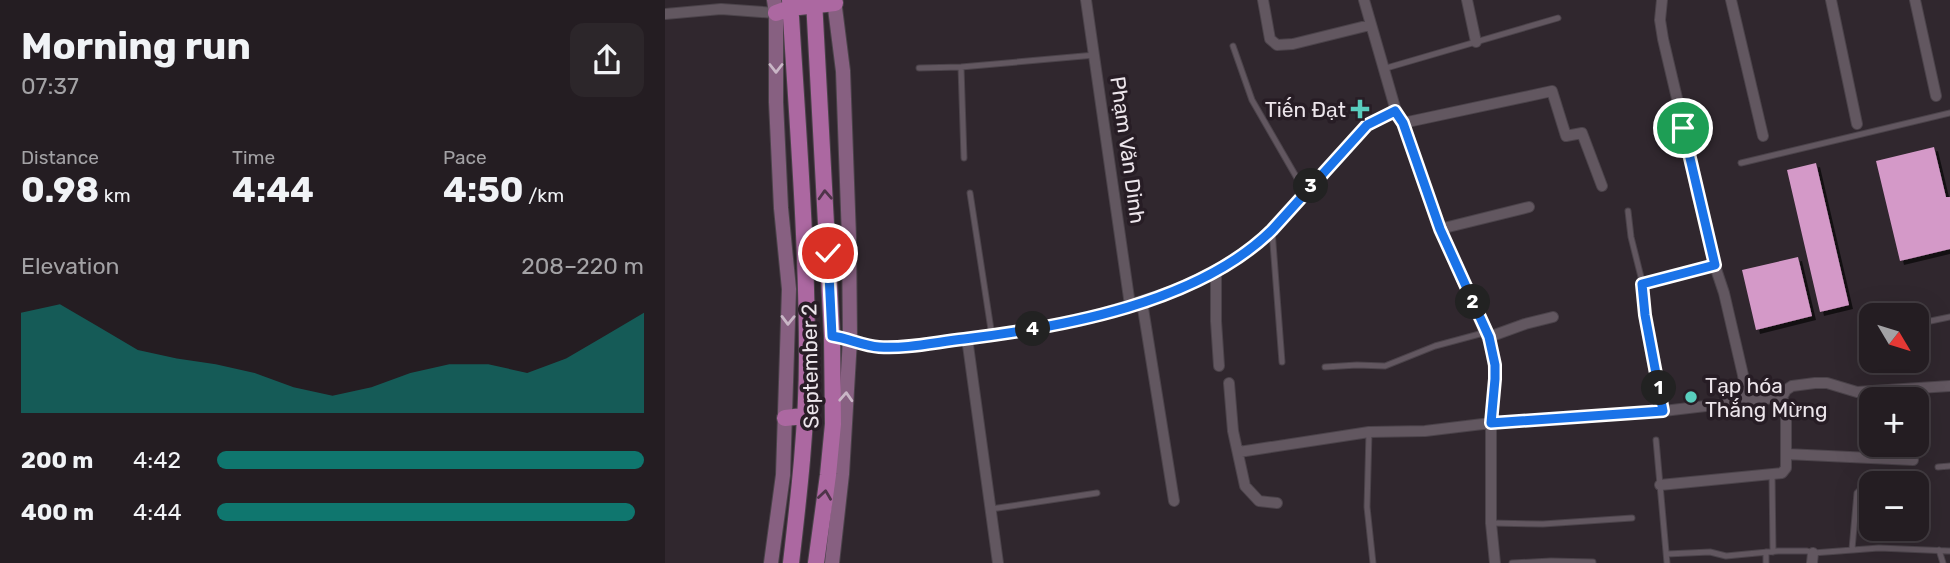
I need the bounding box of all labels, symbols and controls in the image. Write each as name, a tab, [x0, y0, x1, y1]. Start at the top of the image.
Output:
text: Morning run	[21, 23, 251, 69]
button: share	[570, 23, 644, 97]
one-way arrow	[768, 63, 784, 74]
text: 07:37	[21, 72, 79, 100]
street label: Phạm Văn Dinh	[1105, 75, 1151, 225]
place label: Tiến Đạt	[1265, 97, 1346, 122]
pin	[1653, 98, 1713, 158]
marker: Tiến Đạt	[1352, 101, 1368, 117]
icon: arrive	[1664, 109, 1702, 147]
text: Distance	[21, 146, 99, 169]
text: Time	[232, 146, 275, 169]
text: Pace	[443, 146, 487, 169]
pin: 3	[1293, 168, 1329, 204]
text: 0.98	[21, 169, 99, 211]
text: 4:44	[232, 169, 314, 211]
text: 4:50	[443, 169, 524, 211]
text: 3	[1304, 174, 1317, 197]
text: km	[99, 184, 131, 207]
text: /km	[524, 184, 564, 207]
one-way arrow	[817, 189, 832, 200]
pin	[798, 223, 858, 283]
icon: check	[809, 234, 847, 272]
text: Elevation	[21, 252, 120, 280]
text: 208–220 m	[521, 252, 644, 280]
pin: 2	[1455, 284, 1491, 320]
text: 2	[1466, 290, 1479, 313]
street label: September 2	[796, 303, 824, 429]
north arrow	[1859, 303, 1929, 373]
map controls	[1859, 303, 1929, 541]
pin: 4	[1015, 312, 1051, 346]
one-way arrow	[780, 315, 796, 325]
text: 4	[1026, 317, 1039, 340]
pin: 1	[1641, 370, 1677, 406]
place label: Tạp hóa Thắng Mừng	[1705, 373, 1828, 422]
text: 1	[1654, 376, 1663, 399]
button: +	[1859, 387, 1929, 457]
marker: Tạp hóa Thắng Mừng	[1683, 389, 1699, 405]
one-way arrow	[839, 392, 854, 403]
text: 200 m	[21, 446, 93, 474]
text: 4:42	[133, 446, 181, 474]
button: −	[1859, 471, 1929, 541]
one-way arrow	[818, 490, 833, 501]
text: 400 m	[21, 498, 94, 526]
text: 4:44	[133, 498, 182, 526]

